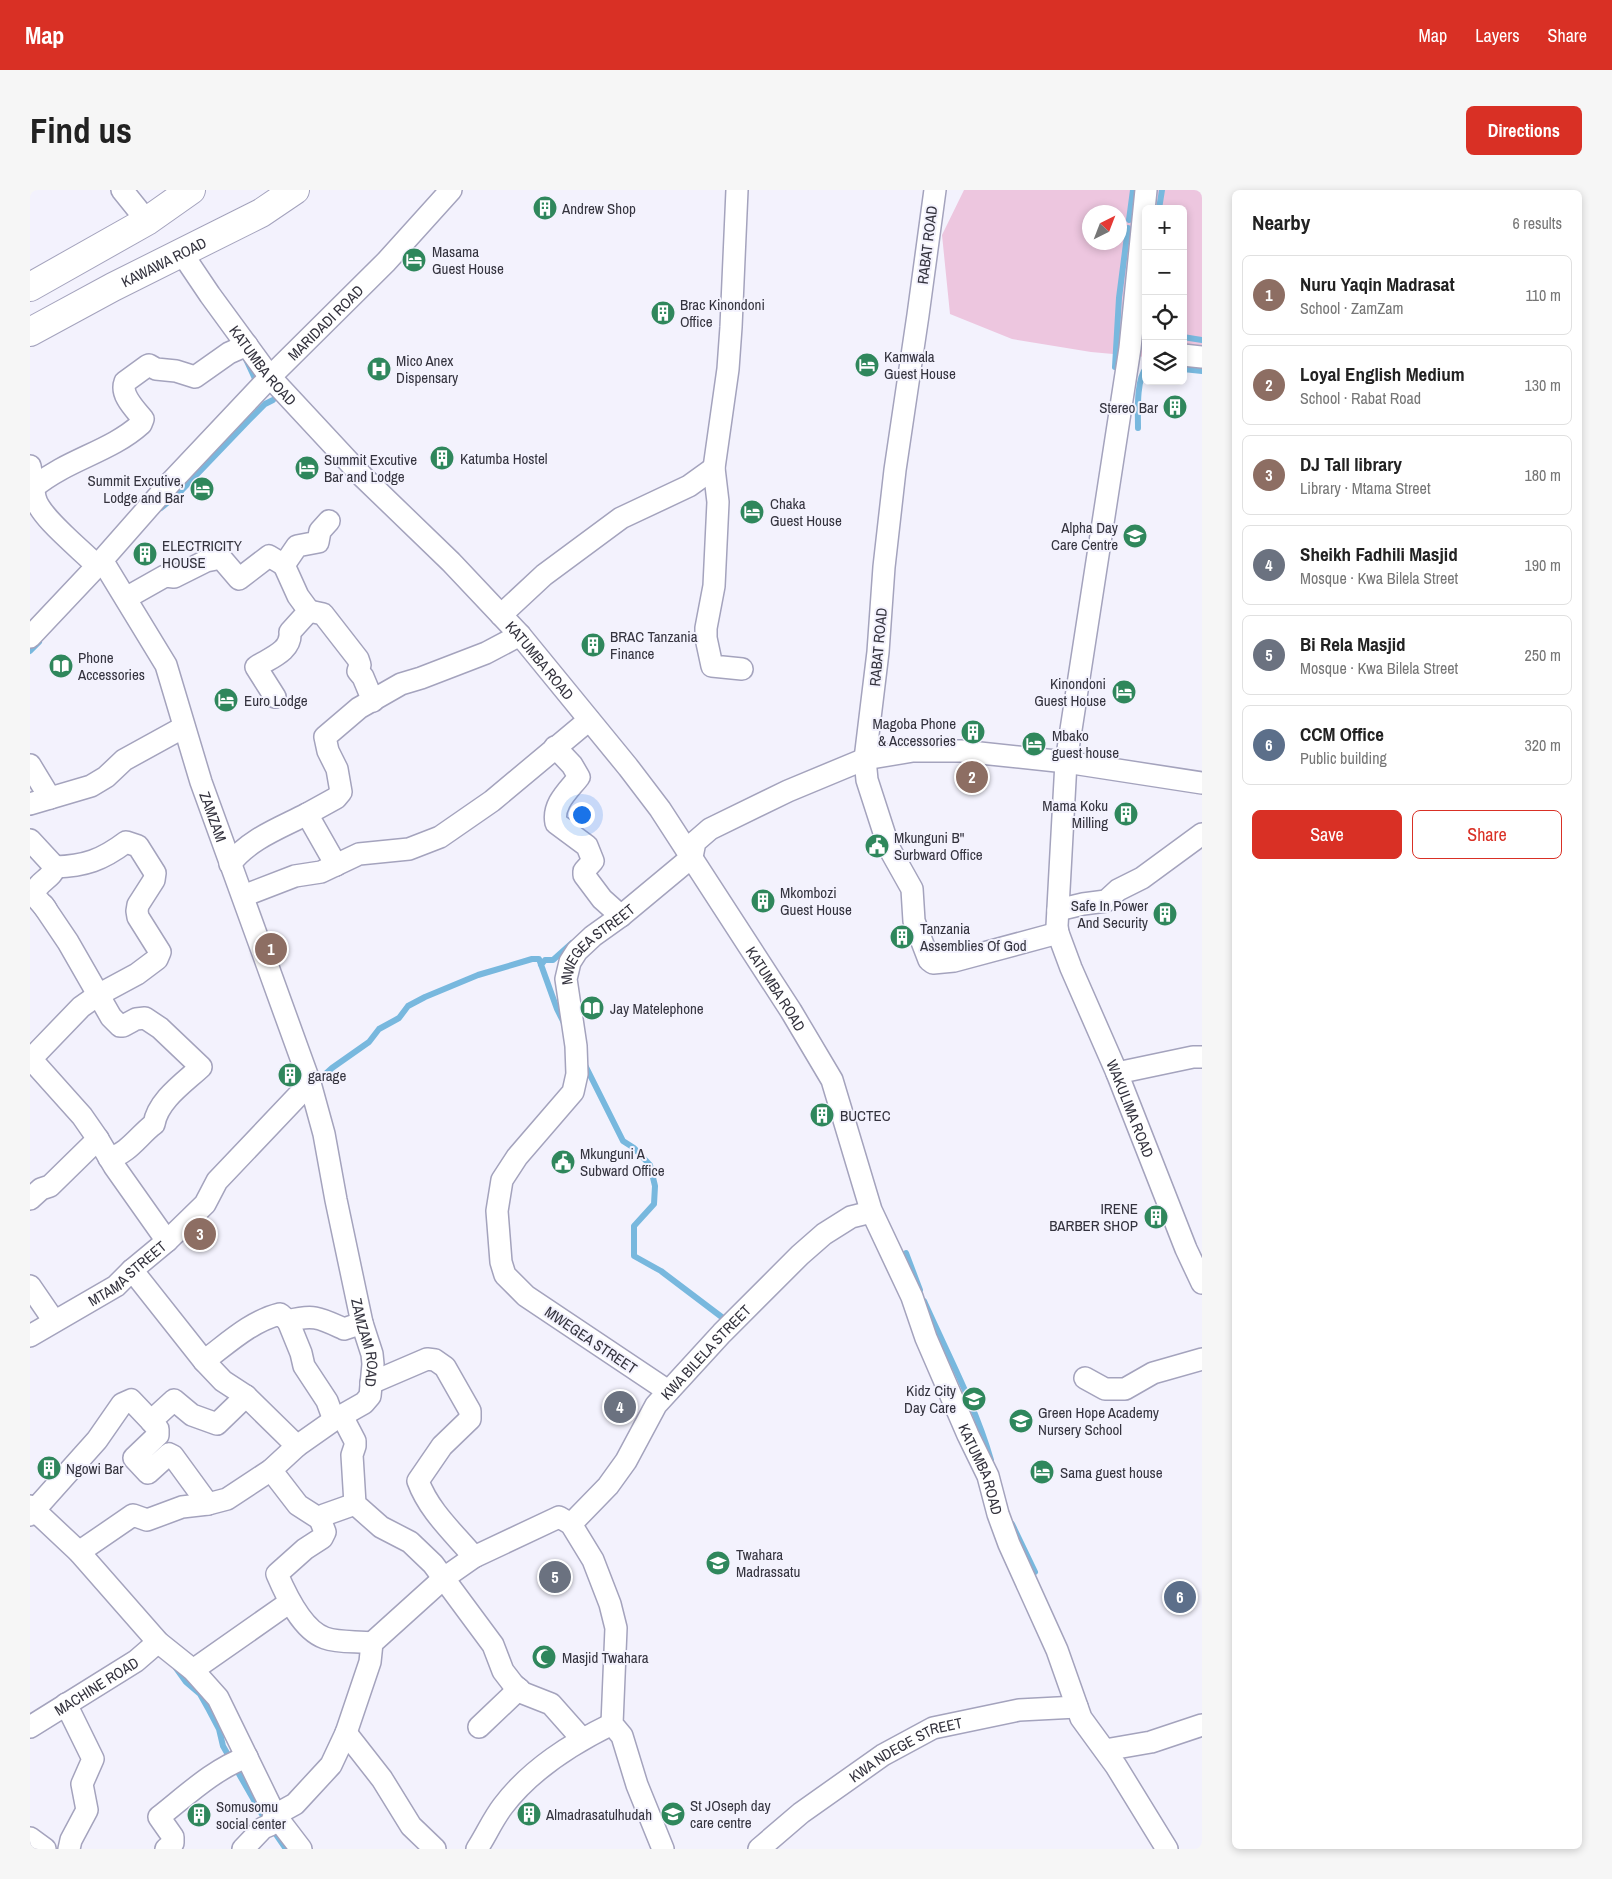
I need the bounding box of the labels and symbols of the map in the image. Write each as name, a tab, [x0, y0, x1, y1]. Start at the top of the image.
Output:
building icon: Andrew Shop	[532, 195, 558, 221]
place label: Andrew Shop	[561, 198, 636, 219]
street label: RABAT ROAD	[912, 204, 942, 285]
north arrow	[1082, 205, 1127, 250]
street label: KAWAWA ROAD	[117, 232, 210, 292]
place label: Masama Guest House	[432, 241, 504, 279]
hotel icon: Masama Guest House	[401, 247, 427, 273]
street label: MARIDADI ROAD	[283, 280, 368, 365]
place label: Brac Kinondoni Office	[680, 294, 765, 332]
building icon: Brac Kinondoni Office	[650, 300, 676, 326]
street label: KATUMBA ROAD	[225, 321, 302, 410]
place label: Kamwala Guest House	[884, 346, 956, 384]
place label: Mico Anex Dispensary	[396, 350, 459, 388]
hotel icon: Kamwala Guest House	[854, 352, 880, 378]
hospital icon: Mico Anex Dispensary	[366, 356, 392, 382]
building icon: Stereo Bar	[1162, 394, 1188, 420]
place label: Stereo Bar	[1099, 397, 1158, 418]
building icon: Katumba Hostel	[429, 445, 455, 471]
place label: Katumba Hostel	[460, 448, 548, 469]
place label: Summit Excutive Bar and Lodge	[324, 449, 417, 487]
hotel icon: Summit Excutive Bar and Lodge	[294, 455, 320, 481]
place label: Summit Excutive, Lodge and Bar	[88, 470, 184, 508]
hotel icon: Summit Excutive, Lodge and Bar	[189, 476, 215, 502]
place label: Chaka Guest House	[770, 493, 842, 531]
hotel icon: Chaka Guest House	[739, 499, 765, 525]
place label: Alpha Day Care Centre	[1051, 517, 1119, 555]
school or university icon: Alpha Day Care Centre	[1122, 523, 1148, 549]
place label: ELECTRICITY HOUSE	[162, 535, 243, 573]
building icon: ELECTRICITY HOUSE	[132, 541, 158, 567]
street label: RABAT ROAD	[864, 607, 892, 687]
street label: KATUMBA ROAD	[501, 616, 579, 704]
place label: BRAC Tanzania Finance	[610, 626, 698, 664]
building icon: BRAC Tanzania Finance	[580, 632, 606, 658]
place label: Phone Accessories	[77, 647, 145, 685]
library icon: Phone Accessories	[48, 653, 74, 679]
place label: Kinondoni Guest House	[1034, 673, 1106, 711]
hotel icon: Kinondoni Guest House	[1111, 679, 1137, 705]
hotel icon: Euro Lodge	[213, 687, 239, 713]
place label: Euro Lodge	[244, 690, 308, 711]
place label: Magoba Phone & Accessories	[873, 713, 956, 751]
building icon: Magoba Phone & Accessories	[960, 719, 986, 745]
place label: Mbako guest house	[1052, 725, 1119, 763]
hotel icon: Mbako guest house	[1021, 731, 1047, 757]
pin: 2	[956, 758, 988, 796]
street label: ZAMZAM	[195, 789, 232, 845]
place label: Mama Koku Milling	[1042, 795, 1108, 833]
building icon: Mama Koku Milling	[1113, 801, 1139, 827]
your location	[569, 802, 595, 828]
place label: Mkunguni B'' Surbward Office	[894, 827, 983, 865]
public building icon: Mkunguni B'' Surbward Office	[864, 833, 890, 859]
place label: Mkombozi Guest House	[780, 882, 852, 920]
building icon: Mkombozi Guest House	[750, 888, 776, 914]
place label: Safe In Power And Security	[1071, 895, 1149, 933]
street label: MWEGEA STREET	[555, 898, 639, 986]
building icon: Safe In Power And Security	[1152, 901, 1178, 927]
place label: Tanzania Assemblies Of God	[919, 918, 1027, 956]
building icon: Tanzania Assemblies Of God	[889, 924, 915, 950]
pin: 1	[255, 930, 287, 968]
street label: KATUMBA ROAD	[741, 942, 811, 1035]
library icon: Jay Matelephone	[579, 995, 605, 1021]
place label: Jay Matelephone	[610, 998, 704, 1019]
street label: WAKULIMA ROAD	[1102, 1056, 1160, 1161]
building icon: garage	[277, 1062, 303, 1088]
place label: garage	[308, 1065, 346, 1086]
building icon: BUCTEC	[809, 1102, 835, 1128]
place label: BUCTEC	[840, 1105, 891, 1126]
place label: Mkunguni A Subward Office	[580, 1143, 665, 1181]
public building icon: Mkunguni A Subward Office	[550, 1149, 576, 1175]
place label: IRENE BARBER SHOP	[1049, 1198, 1138, 1236]
building icon: IRENE BARBER SHOP	[1143, 1204, 1169, 1230]
pin: 3	[184, 1215, 216, 1253]
street label: MTAMA STREET	[84, 1235, 171, 1311]
street label: ZAMZAM ROAD	[346, 1296, 384, 1388]
street label: KWA BILELA STREET	[656, 1299, 756, 1404]
street label: MWEGEA STREET	[541, 1301, 642, 1379]
place label: Kidz City Day Care	[904, 1380, 957, 1418]
school or university icon: Kidz City Day Care	[961, 1386, 987, 1412]
pin: 4	[604, 1388, 636, 1426]
place label: Green Hope Academy Nursery School	[1038, 1402, 1160, 1440]
school or university icon: Green Hope Academy Nursery School	[1008, 1408, 1034, 1434]
street label: KATUMBA ROAD	[954, 1420, 1008, 1517]
building icon: Ngowi Bar	[36, 1455, 62, 1481]
place label: Ngowi Bar	[66, 1458, 123, 1479]
hotel icon: Sama guest house	[1029, 1459, 1055, 1485]
place label: Sama guest house	[1060, 1462, 1163, 1483]
place label: Twahara Madrassatu	[736, 1544, 800, 1582]
school or university icon: Twahara Madrassatu	[705, 1550, 731, 1576]
pin: 5	[539, 1558, 571, 1596]
pin: 6	[1164, 1578, 1196, 1616]
mosque icon: Masjid Twahara	[531, 1644, 557, 1670]
place label: Masjid Twahara	[562, 1647, 649, 1668]
street label: MACHINE ROAD	[50, 1651, 143, 1720]
street label: KWA NDEGE STREET	[844, 1712, 964, 1787]
place label: St JOseph day care centre	[690, 1795, 772, 1833]
place label: Somusomu social center	[216, 1796, 286, 1834]
building icon: Almadrasatulhudah	[516, 1801, 542, 1827]
school or university icon: St JOseph day care centre	[660, 1801, 686, 1827]
building icon: Somusomu social center	[186, 1802, 212, 1828]
place label: Almadrasatulhudah	[545, 1804, 652, 1825]

